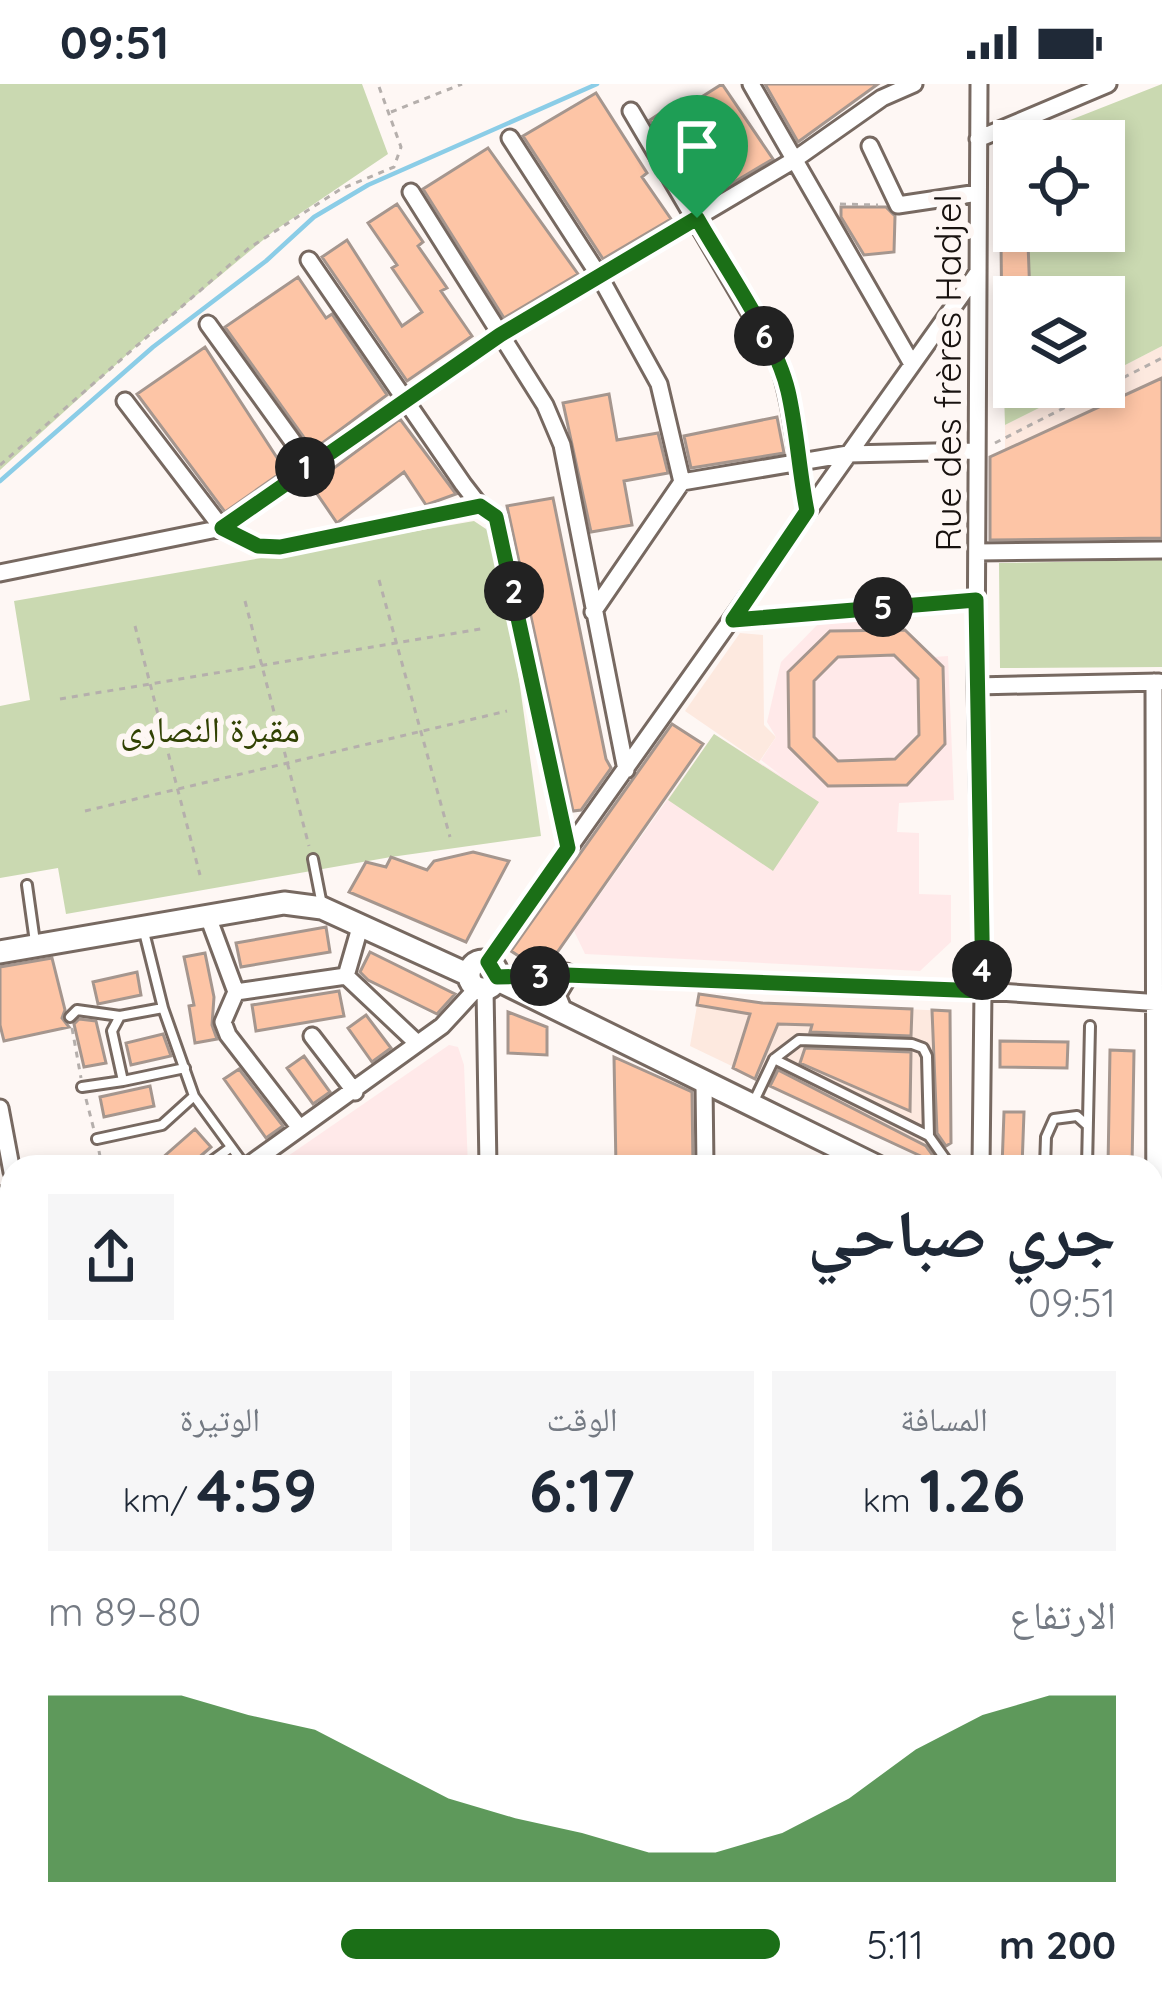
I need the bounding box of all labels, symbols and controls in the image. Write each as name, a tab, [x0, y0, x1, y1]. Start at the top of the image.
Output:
text: 09:51	[60, 14, 169, 70]
pin	[646, 95, 748, 218]
icon: arrive	[664, 113, 730, 179]
map controls	[993, 120, 1125, 408]
button: locate	[993, 120, 1125, 252]
street label: Rue des frères Hadjel	[925, 194, 970, 552]
button: layers	[993, 276, 1125, 408]
pin: 6	[734, 306, 794, 366]
text: 6	[755, 315, 773, 356]
pin: 1	[275, 437, 335, 497]
text: 1	[299, 446, 311, 487]
pin: 2	[484, 561, 544, 621]
text: 2	[505, 570, 523, 611]
pin: 5	[853, 577, 913, 637]
text: 5	[873, 586, 893, 627]
park label: مقبرة النصارى	[120, 706, 300, 751]
pin: 4	[952, 940, 1012, 1000]
pin: 3	[510, 946, 570, 1006]
text: 4	[972, 949, 992, 990]
text: 3	[531, 955, 549, 996]
text: جري صباحي	[808, 1191, 1116, 1274]
button: share	[48, 1194, 174, 1320]
text: 09:51	[1028, 1278, 1116, 1327]
text: الوتيرة	[180, 1398, 260, 1439]
text: الوقت	[546, 1398, 618, 1439]
text: المسافة	[900, 1398, 988, 1439]
text: 4:59	[197, 1452, 317, 1527]
text: 6:17	[529, 1452, 635, 1527]
text: 1.26	[920, 1452, 1025, 1527]
text: /km	[123, 1479, 197, 1520]
text: km	[863, 1479, 920, 1520]
text: 80–89 m	[48, 1587, 201, 1636]
text: الارتفاع	[1010, 1590, 1116, 1639]
text: 5:11	[867, 1920, 924, 1969]
text: 200 m	[999, 1920, 1116, 1969]

